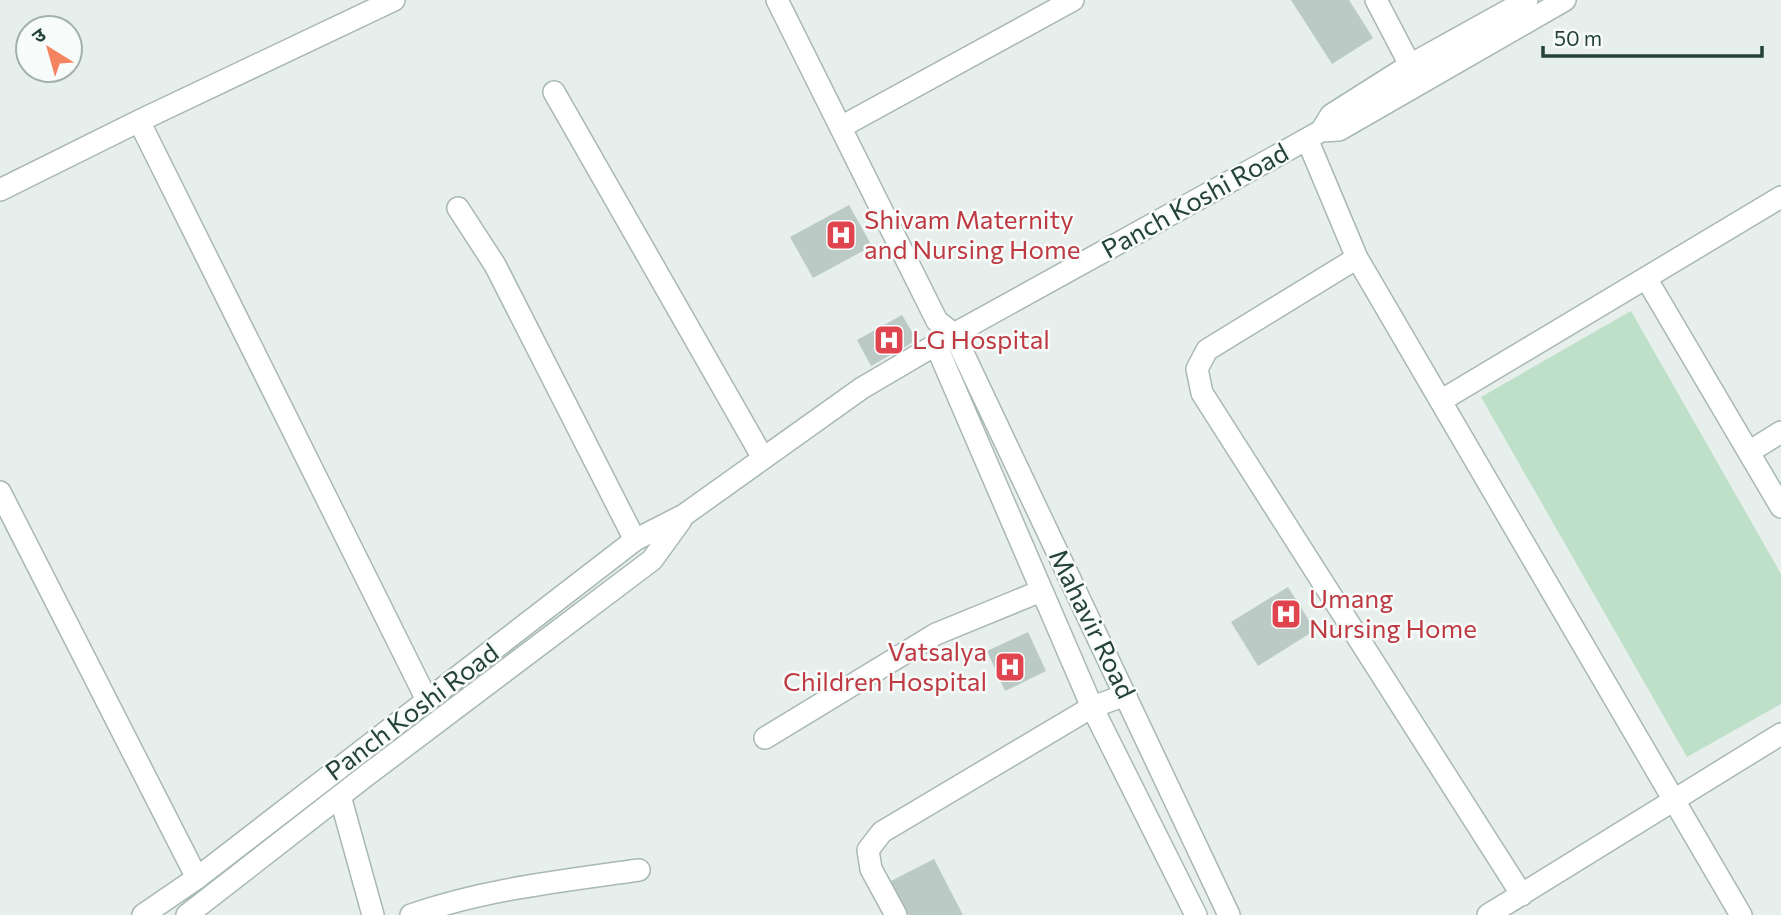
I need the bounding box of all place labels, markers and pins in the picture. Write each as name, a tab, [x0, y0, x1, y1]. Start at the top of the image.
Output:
place label: Shivam Maternity and Nursing Home	[864, 203, 1080, 264]
hospital icon: Shivam Maternity and Nursing Home	[824, 218, 858, 252]
hospital icon: LG Hospital	[872, 323, 906, 357]
place label: LG Hospital	[912, 323, 1050, 354]
place label: Umang Nursing Home	[1309, 582, 1477, 643]
hospital icon: Umang Nursing Home	[1269, 597, 1303, 631]
place label: Vatsalya Children Hospital	[783, 635, 987, 696]
hospital icon: Vatsalya Children Hospital	[993, 650, 1027, 684]

